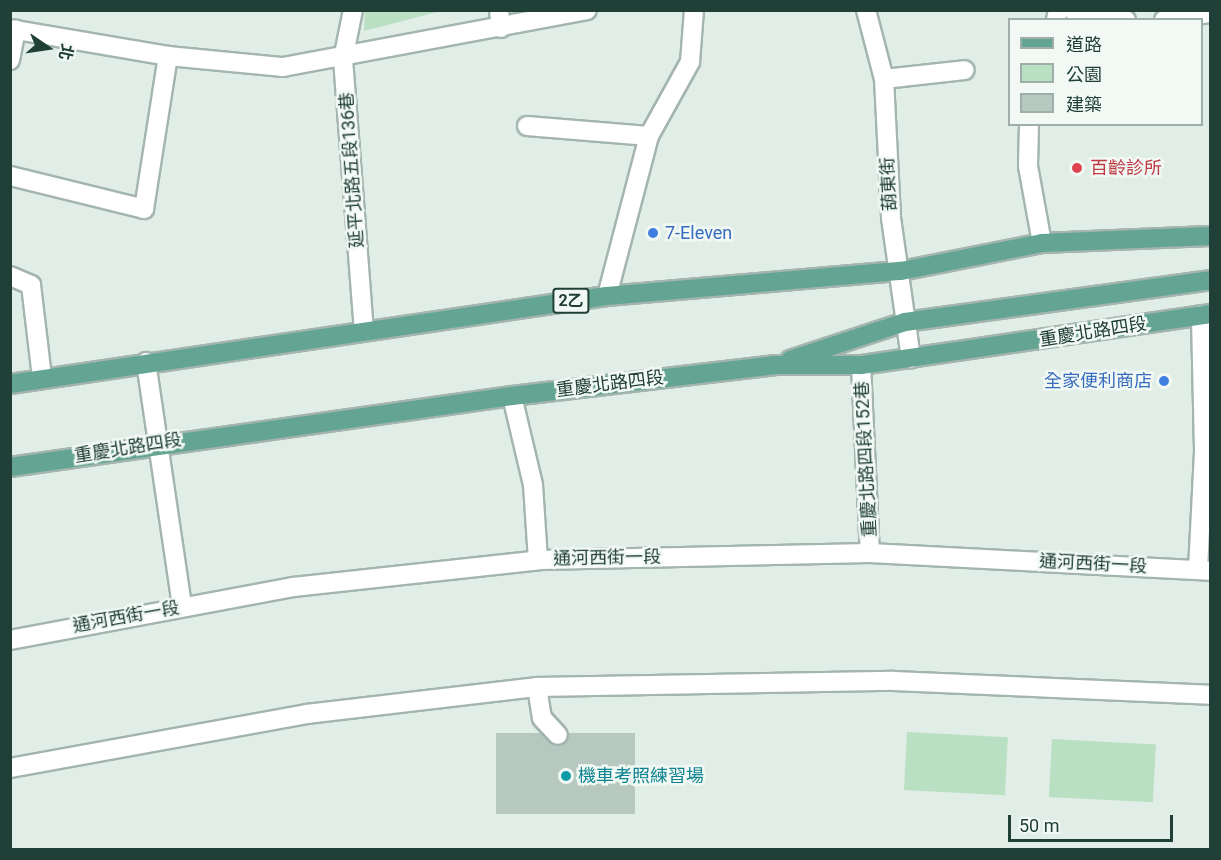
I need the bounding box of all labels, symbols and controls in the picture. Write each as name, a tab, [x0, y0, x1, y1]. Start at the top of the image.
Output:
north arrow	[18, 18, 78, 78]
legend	[1008, 18, 1203, 126]
text: 道路	[1066, 34, 1102, 55]
text: 北	[55, 42, 77, 62]
text: 公園	[1066, 64, 1102, 85]
street label: 延平北路五段136巷	[336, 91, 368, 249]
text: 建築	[1066, 94, 1102, 115]
street label: 葫東街	[877, 156, 901, 212]
place label: 百齡診所	[1090, 157, 1162, 179]
marker: 百齡診所	[1068, 159, 1086, 177]
place label: 7-Eleven	[665, 222, 732, 244]
marker: 7-Eleven	[646, 226, 660, 240]
road number: 2乙	[552, 288, 590, 314]
street label: 重慶北路四段	[1038, 313, 1148, 351]
street label: 重慶北路四段	[555, 367, 665, 401]
place label: 全家便利商店	[1044, 370, 1152, 392]
marker: 全家便利商店	[1157, 374, 1171, 388]
street label: 重慶北路四段152巷	[851, 380, 881, 538]
street label: 重慶北路四段	[73, 429, 183, 467]
street label: 通河西街一段	[553, 546, 661, 570]
street label: 通河西街一段	[1039, 550, 1147, 578]
street label: 通河西街一段	[71, 597, 181, 637]
place label: 機車考照練習場	[578, 765, 704, 787]
marker: 機車考照練習場	[559, 769, 573, 783]
scale bar	[1011, 803, 1176, 841]
text: 50 m	[1019, 815, 1059, 836]

